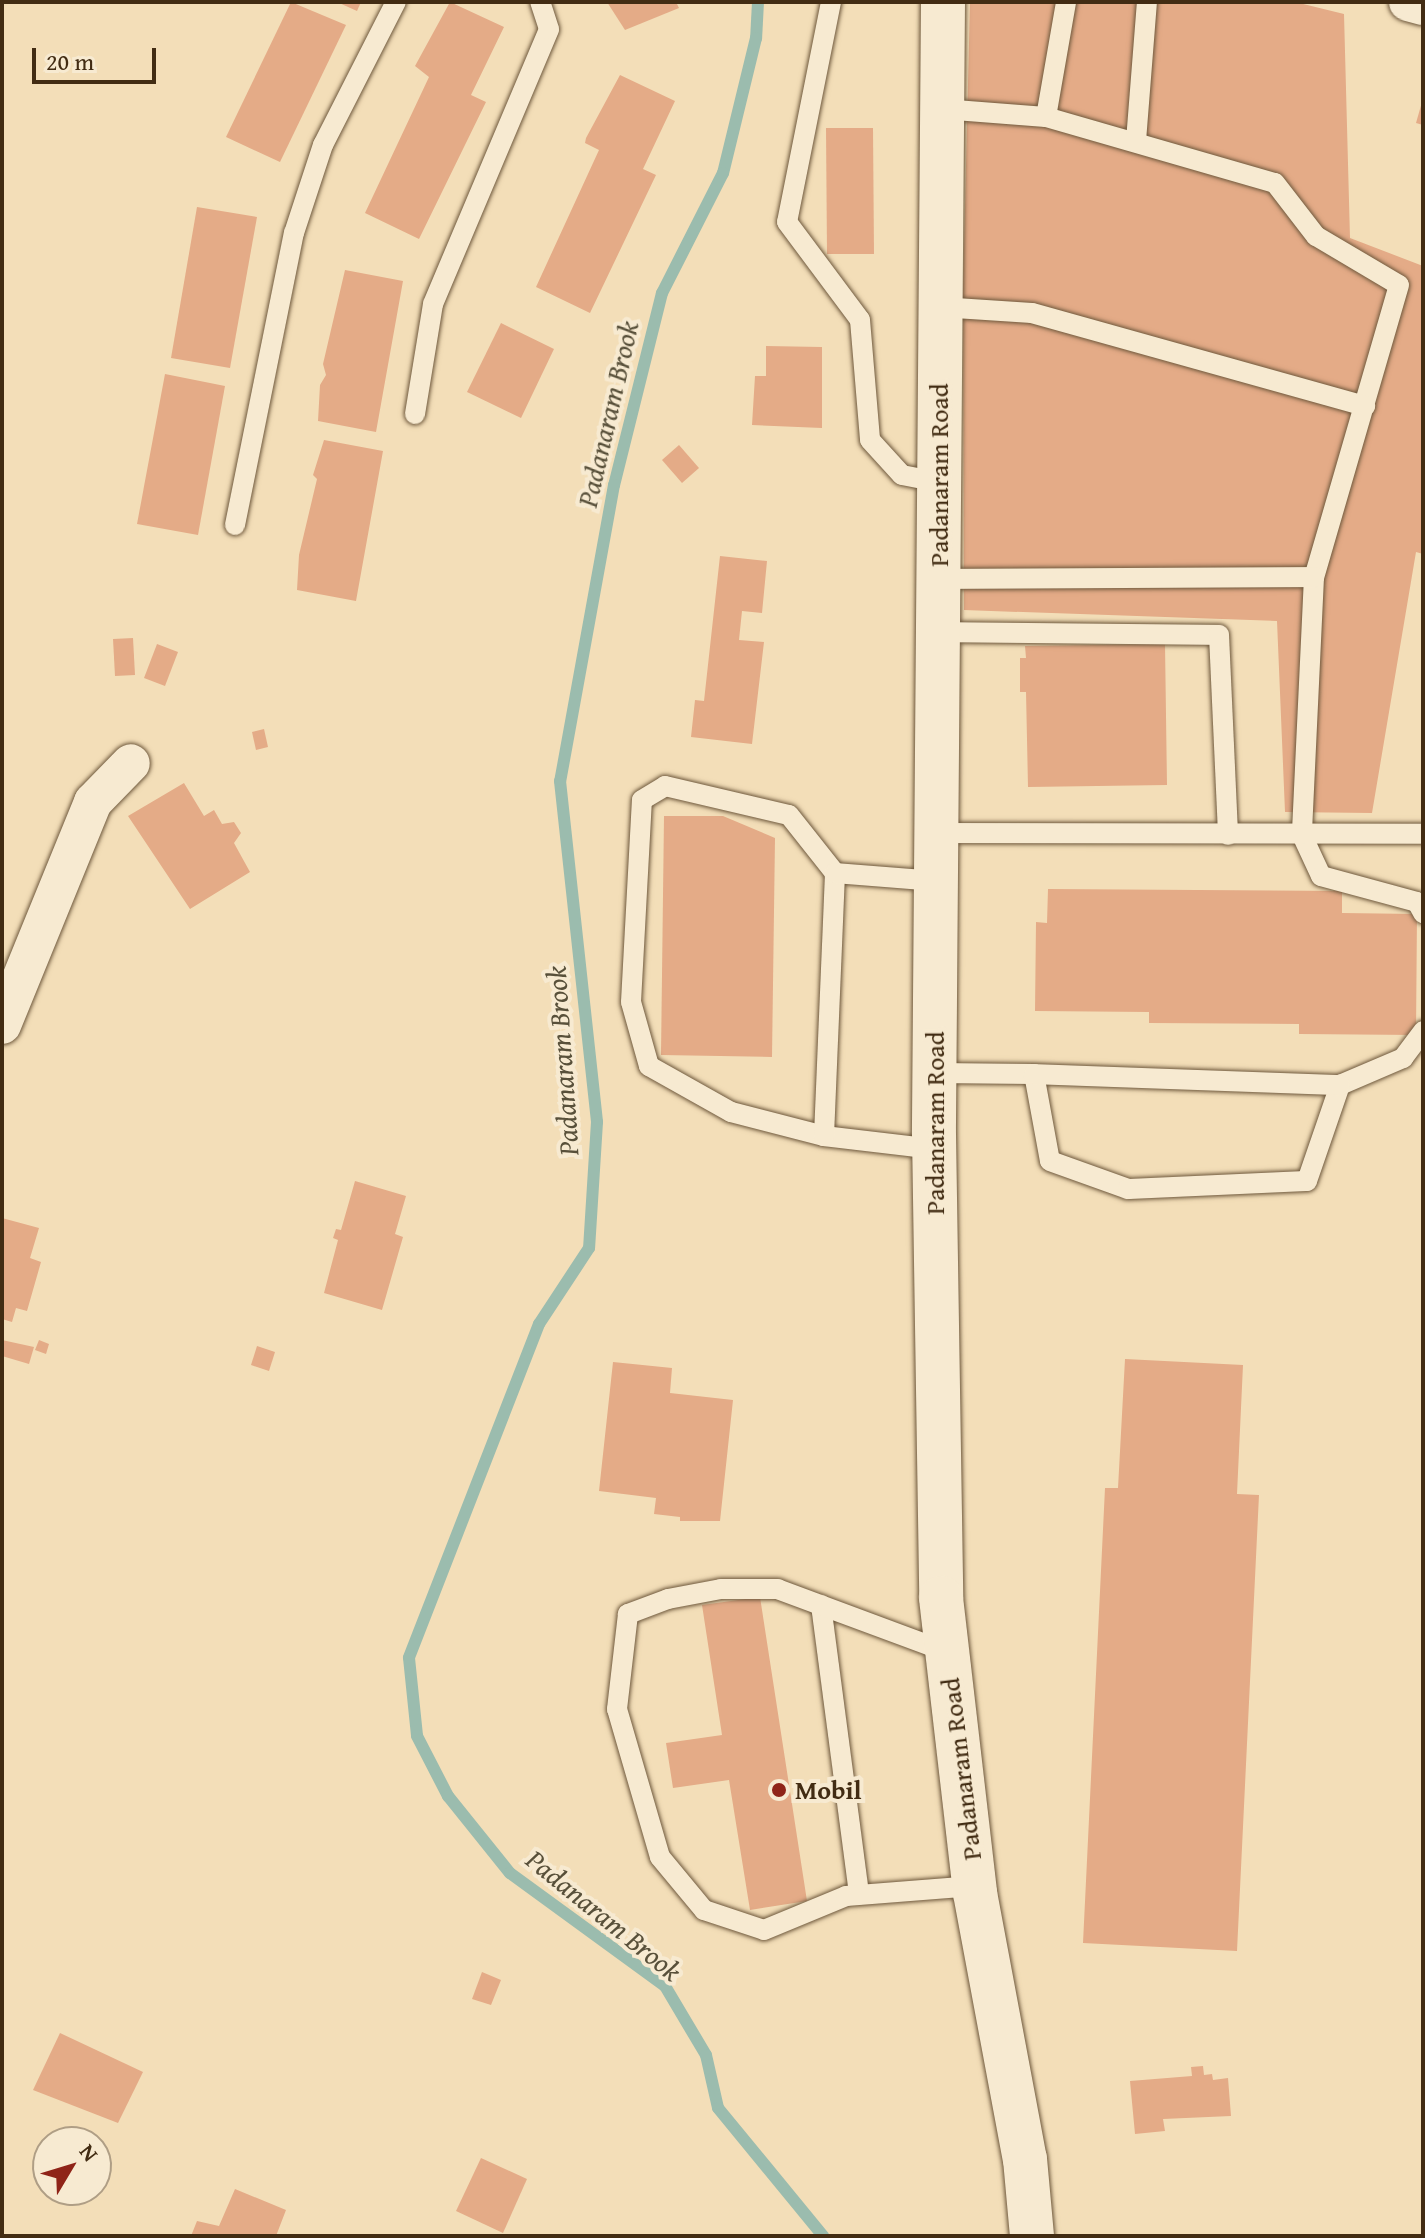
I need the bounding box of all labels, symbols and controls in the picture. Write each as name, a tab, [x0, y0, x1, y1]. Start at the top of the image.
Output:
scale bar	[36, 32, 160, 82]
text: 20 m	[46, 44, 94, 79]
water label: Padanaram Brook	[570, 318, 646, 510]
street label: Padanaram Road	[923, 383, 955, 567]
water label: Padanaram Brook	[539, 965, 585, 1157]
street label: Padanaram Road	[919, 1031, 951, 1215]
street label: Padanaram Road	[934, 1676, 988, 1862]
place label: Mobil	[795, 1774, 862, 1806]
marker: Mobil	[770, 1781, 788, 1799]
water label: Padanaram Brook	[520, 1842, 688, 1988]
north arrow	[32, 2126, 112, 2206]
text: N	[72, 2137, 106, 2168]

